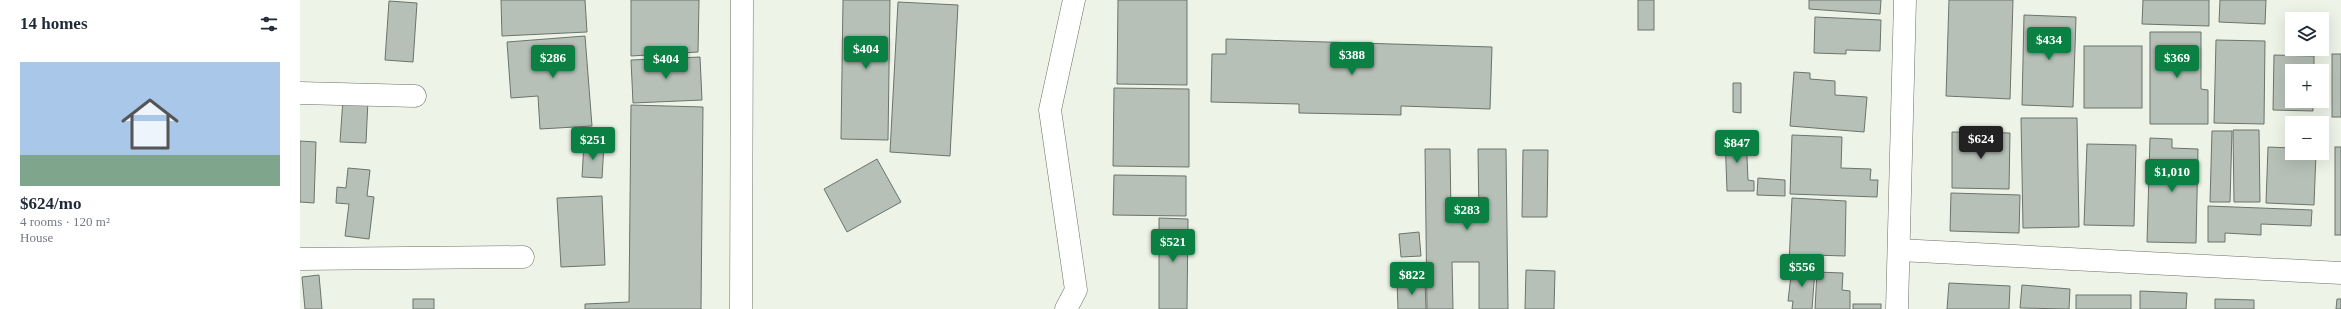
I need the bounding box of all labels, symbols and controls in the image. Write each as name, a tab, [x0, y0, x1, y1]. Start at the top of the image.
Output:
map controls	[2285, 12, 2329, 160]
button: layers	[2285, 12, 2329, 56]
icon: filters	[258, 13, 280, 35]
text: 14 homes	[20, 14, 88, 33]
pin: $434	[2025, 27, 2073, 61]
text: $434	[2036, 32, 2062, 47]
pin: $404	[842, 36, 890, 70]
text: $404	[853, 41, 879, 56]
pin: $388	[1328, 42, 1376, 76]
pin: $286	[529, 45, 577, 79]
pin: $369	[2153, 45, 2201, 79]
pin: $404	[642, 46, 690, 80]
text: $388	[1339, 47, 1365, 62]
text: $286	[540, 50, 566, 65]
text: $369	[2164, 50, 2190, 65]
text: $404	[653, 51, 679, 66]
button: +	[2285, 64, 2329, 108]
icon: home	[114, 88, 186, 160]
button: −	[2285, 116, 2329, 160]
pin: $624	[1957, 126, 2005, 160]
pin: $251	[569, 127, 617, 161]
pin: $847	[1713, 130, 1761, 164]
text: $624	[1968, 131, 1994, 146]
text: $251	[580, 132, 606, 147]
text: $847	[1724, 135, 1750, 150]
pin: $1,010	[2139, 159, 2205, 193]
text: $1,010	[2154, 164, 2190, 179]
text: $624/mo	[20, 194, 81, 213]
pin: $283	[1443, 197, 1491, 231]
text: $283	[1454, 202, 1480, 217]
text: 4 rooms · 120 m²	[20, 214, 110, 229]
pin: $521	[1149, 229, 1197, 263]
text: House	[20, 230, 53, 245]
text: $521	[1160, 234, 1186, 249]
pin: $556	[1778, 254, 1826, 288]
text: $556	[1789, 259, 1815, 274]
pin: $822	[1388, 262, 1436, 296]
text: $822	[1399, 267, 1425, 282]

